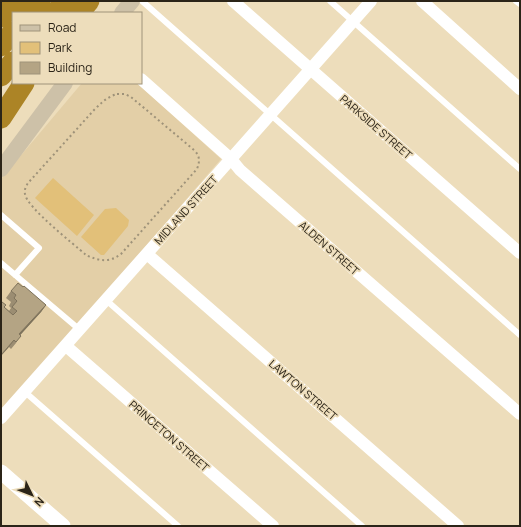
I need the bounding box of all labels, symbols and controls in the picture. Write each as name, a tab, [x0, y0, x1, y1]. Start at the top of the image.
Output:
legend	[12, 12, 142, 84]
text: Road	[48, 19, 76, 36]
text: Park	[48, 39, 73, 56]
text: Building	[48, 59, 92, 76]
street label: PARKSIDE STREET	[337, 91, 416, 162]
street label: MIDLAND STREET	[151, 172, 221, 247]
street label: ALDEN STREET	[296, 217, 363, 278]
street label: LAWTON STREET	[266, 356, 341, 424]
street label: PRINCETON STREET	[126, 397, 213, 475]
north arrow	[12, 475, 52, 515]
text: N	[31, 494, 48, 510]

